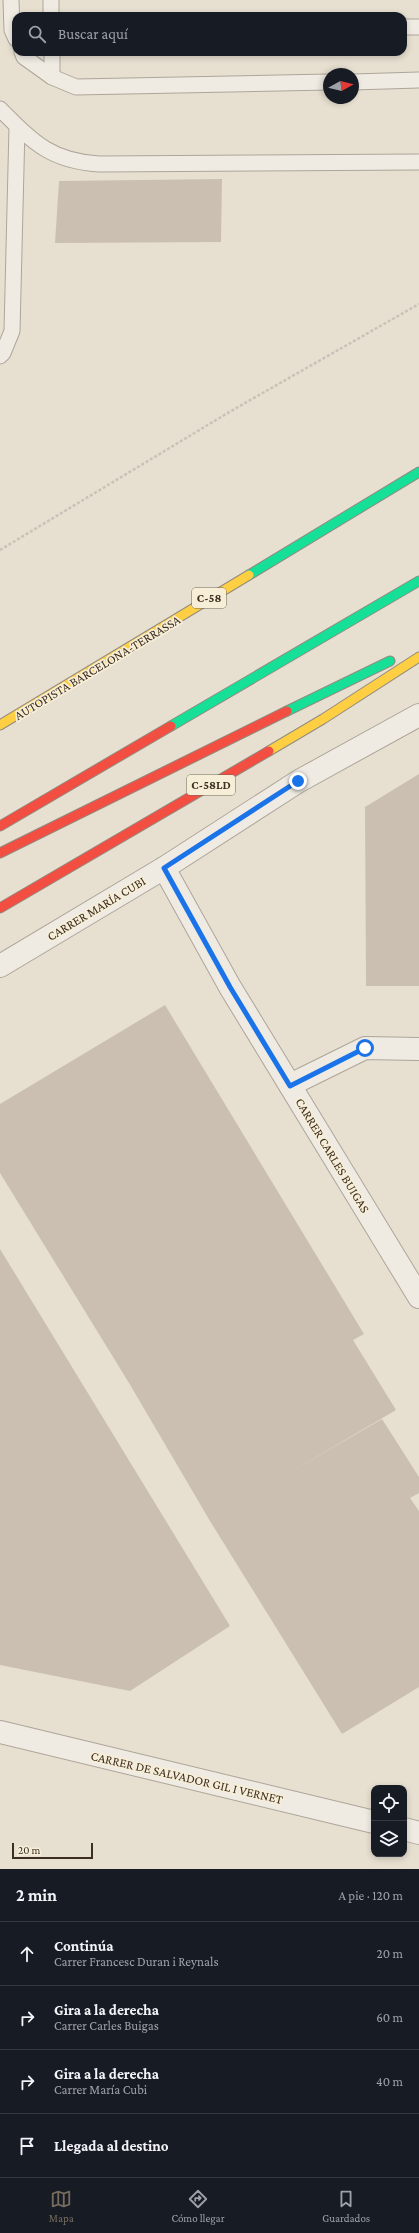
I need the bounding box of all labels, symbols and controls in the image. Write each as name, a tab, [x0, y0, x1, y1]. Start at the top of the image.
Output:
search box	[12, 12, 407, 56]
icon: search	[26, 23, 48, 45]
text: Buscar aquí	[58, 26, 128, 42]
north arrow	[323, 68, 359, 104]
road number: C-58	[192, 588, 226, 608]
street label: AUTOPISTA BARCELONA-TERRASSA	[12, 612, 183, 723]
route end	[289, 772, 307, 790]
road number: C-58LD	[187, 775, 235, 795]
street label: CARRER MARÍA CUBI	[44, 873, 148, 944]
route start	[356, 1039, 374, 1057]
street label: CARRER CARLES BUIGAS	[292, 1095, 373, 1215]
street label: CARRER DE SALVADOR GIL I VERNET	[89, 1748, 284, 1807]
map controls	[371, 1785, 407, 1857]
button: locate	[371, 1785, 407, 1821]
button: layers	[371, 1821, 407, 1857]
scale bar	[12, 1841, 93, 1860]
text: 20 m	[18, 1844, 40, 1856]
text: 2 min	[16, 1886, 57, 1905]
text: A pie · 120 m	[338, 1888, 403, 1903]
text: Continúa	[54, 1938, 114, 1954]
icon: ahead	[16, 1943, 38, 1965]
text: 20 m	[377, 1946, 403, 1961]
text: Carrer Francesc Duran i Reynals	[54, 1954, 219, 1969]
text: Gira a la derecha	[54, 2002, 159, 2018]
icon: right	[16, 2007, 38, 2029]
text: 60 m	[376, 2010, 403, 2025]
text: Carrer Carles Buigas	[54, 2018, 159, 2033]
text: Gira a la derecha	[54, 2066, 159, 2082]
icon: right	[16, 2071, 38, 2093]
text: 40 m	[376, 2074, 403, 2089]
text: Carrer María Cubi	[54, 2082, 147, 2097]
icon: arrive	[16, 2135, 38, 2157]
text: Llegada al destino	[54, 2138, 169, 2154]
tab: Mapa	[49, 2188, 74, 2224]
tab: Cómo llegar	[171, 2188, 225, 2224]
tab: Guardados	[322, 2188, 370, 2224]

